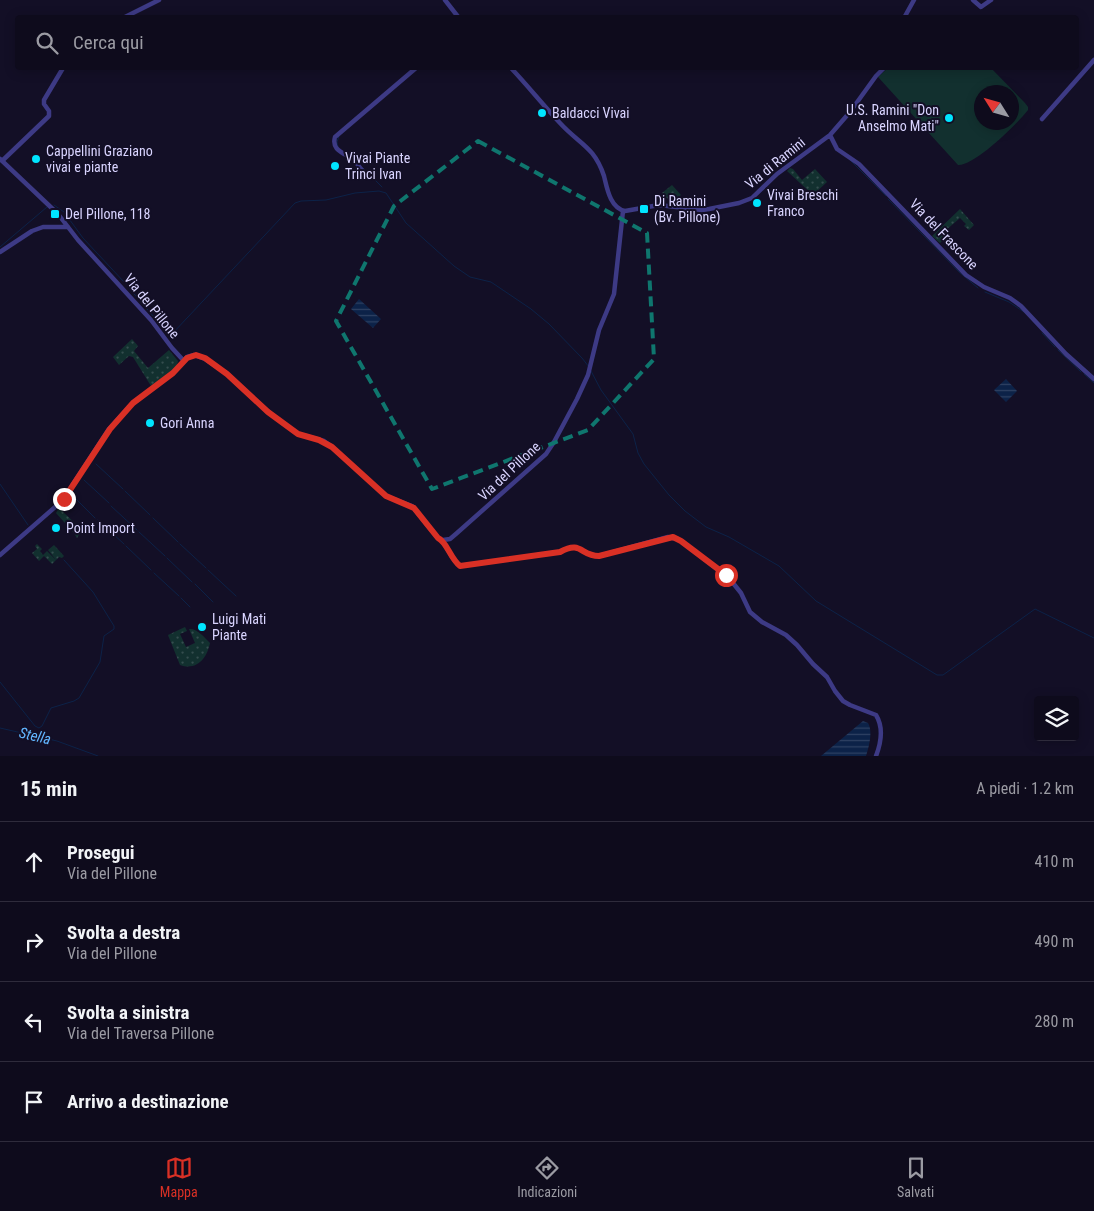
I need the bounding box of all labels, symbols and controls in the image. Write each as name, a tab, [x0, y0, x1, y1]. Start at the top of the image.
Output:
search box	[15, 15, 1079, 70]
icon: search	[33, 29, 61, 57]
text: Cerca qui	[73, 31, 144, 54]
north arrow	[974, 85, 1019, 130]
place label: U.S. Ramini "Don Anselmo Mati"	[846, 102, 939, 134]
place label: Baldacci Vivai	[552, 105, 629, 121]
marker: Baldacci Vivai	[536, 107, 548, 119]
marker: U.S. Ramini "Don Anselmo Mati"	[943, 112, 955, 124]
street label: Via di Ramini	[742, 134, 808, 192]
place label: Cappellini Graziano vivai e piante	[46, 143, 153, 175]
place label: Vivai Piante Trinci Ivan	[345, 150, 411, 182]
marker: Cappellini Graziano vivai e piante	[30, 153, 42, 165]
marker: Vivai Piante Trinci Ivan	[329, 160, 341, 172]
place label: Vivai Breschi Franco	[767, 187, 838, 219]
place label: Di Ramini (Bv. Pillone)	[654, 193, 720, 226]
street label: Via del Frascone	[907, 196, 982, 273]
marker: Vivai Breschi Franco	[751, 197, 763, 209]
marker: Di Ramini (Bv. Pillone)	[638, 203, 650, 215]
place label: Del Pillone, 118	[65, 206, 151, 222]
marker: Del Pillone, 118	[49, 208, 61, 220]
street label: Via del Pillone	[121, 270, 183, 342]
place label: Gori Anna	[160, 415, 214, 431]
marker: Gori Anna	[144, 417, 156, 429]
street label: Via del Pillone	[475, 438, 544, 504]
route end	[53, 488, 76, 511]
place label: Point Import	[66, 520, 135, 536]
marker: Point Import	[50, 522, 62, 534]
route start	[715, 564, 738, 587]
place label: Luigi Mati Piante	[212, 611, 266, 643]
marker: Luigi Mati Piante	[196, 621, 208, 633]
map controls	[1034, 696, 1079, 741]
button: layers	[1034, 696, 1079, 741]
water label: Stella	[17, 724, 53, 748]
text: 15 min	[20, 777, 77, 801]
text: A piedi · 1.2 km	[976, 779, 1074, 798]
text: Prosegui	[67, 841, 135, 864]
icon: ahead	[20, 848, 48, 876]
text: 410 m	[1035, 852, 1074, 871]
text: Via del Pillone	[67, 864, 157, 883]
text: Svolta a destra	[67, 921, 180, 944]
icon: right	[20, 928, 48, 956]
text: 490 m	[1035, 932, 1074, 951]
text: Via del Pillone	[67, 944, 157, 963]
text: Svolta a sinistra	[67, 1001, 189, 1024]
icon: left	[20, 1008, 48, 1036]
text: 280 m	[1035, 1012, 1074, 1031]
text: Via del Traversa Pillone	[67, 1024, 214, 1043]
icon: arrive	[20, 1088, 48, 1116]
text: Arrivo a destinazione	[67, 1090, 229, 1113]
tab: Mappa	[160, 1154, 198, 1200]
tab: Indicazioni	[517, 1154, 577, 1200]
tab: Salvati	[897, 1154, 934, 1200]

